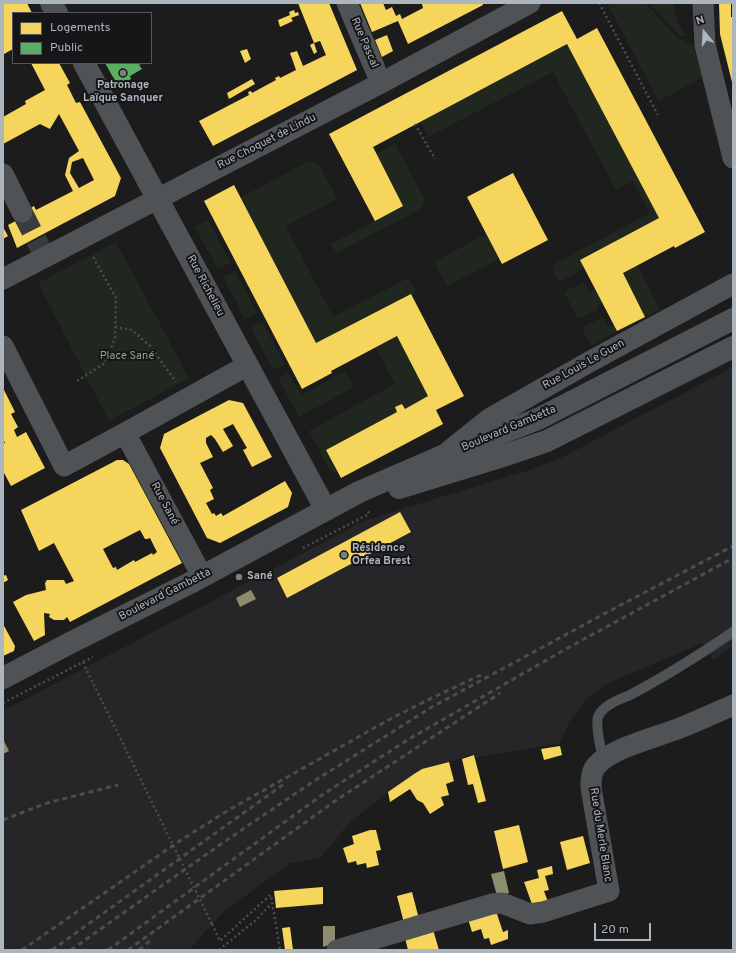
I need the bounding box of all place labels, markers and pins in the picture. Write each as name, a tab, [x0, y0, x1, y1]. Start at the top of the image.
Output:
marker: Patronage Laïque Sanquer	[118, 68, 128, 78]
place label: Patronage Laïque Sanquer	[83, 79, 163, 105]
place label: Résidence Orfea Brest	[352, 542, 411, 568]
marker: Résidence Orfea Brest	[339, 550, 349, 560]
place label: Sané	[247, 570, 273, 584]
marker: Sané	[234, 572, 244, 582]

